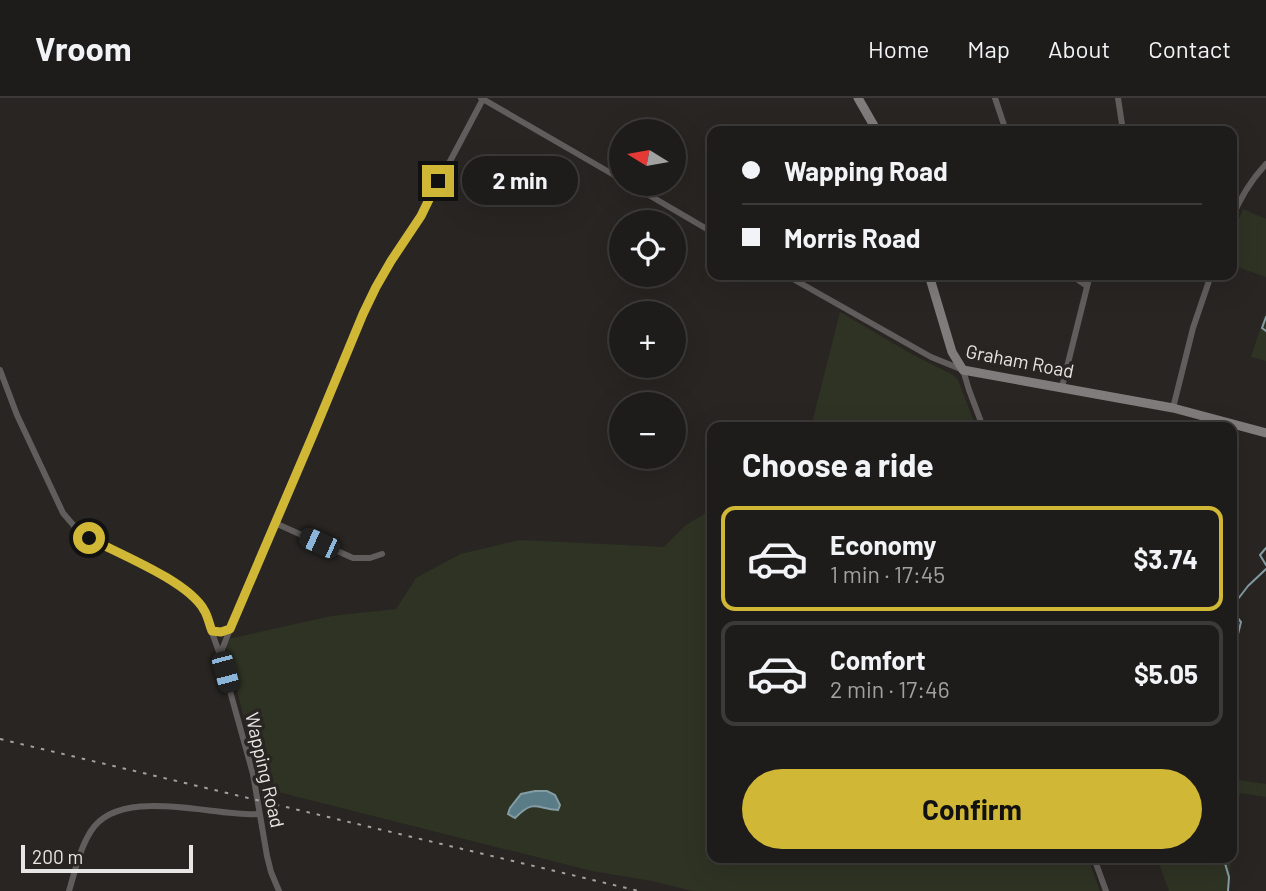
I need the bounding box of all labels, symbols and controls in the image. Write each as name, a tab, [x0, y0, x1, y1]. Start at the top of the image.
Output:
text: Vroom	[35, 28, 132, 68]
text: Home	[868, 34, 929, 63]
text: Map	[967, 34, 1010, 63]
text: About	[1048, 34, 1110, 63]
text: Contact	[1148, 34, 1231, 63]
north arrow	[609, 119, 686, 196]
map controls	[609, 119, 686, 469]
text: Wapping Road	[784, 155, 948, 186]
callout: 2 min	[462, 156, 578, 206]
route end	[422, 165, 454, 197]
text: 2 min	[492, 166, 548, 194]
button: locate	[609, 210, 686, 287]
text: Morris Road	[784, 222, 921, 253]
button: +	[609, 301, 686, 378]
street label: Graham Road	[964, 339, 1076, 382]
button: −	[609, 392, 686, 469]
text: Choose a ride	[742, 445, 934, 483]
route start	[73, 522, 105, 554]
car	[296, 525, 343, 561]
icon: car	[746, 527, 809, 590]
text: Economy	[830, 529, 936, 560]
text: $3.74	[1133, 543, 1198, 574]
text: 1 min · 17:45	[830, 560, 945, 588]
icon: car	[746, 642, 809, 705]
text: Comfort	[830, 644, 926, 675]
car	[210, 649, 241, 695]
text: $5.05	[1134, 658, 1198, 689]
text: 2 min · 17:46	[830, 675, 950, 703]
street label: Wapping Road	[241, 710, 290, 830]
button: Confirm	[742, 769, 1202, 849]
scale bar	[21, 842, 192, 874]
text: 200 m	[32, 845, 83, 868]

